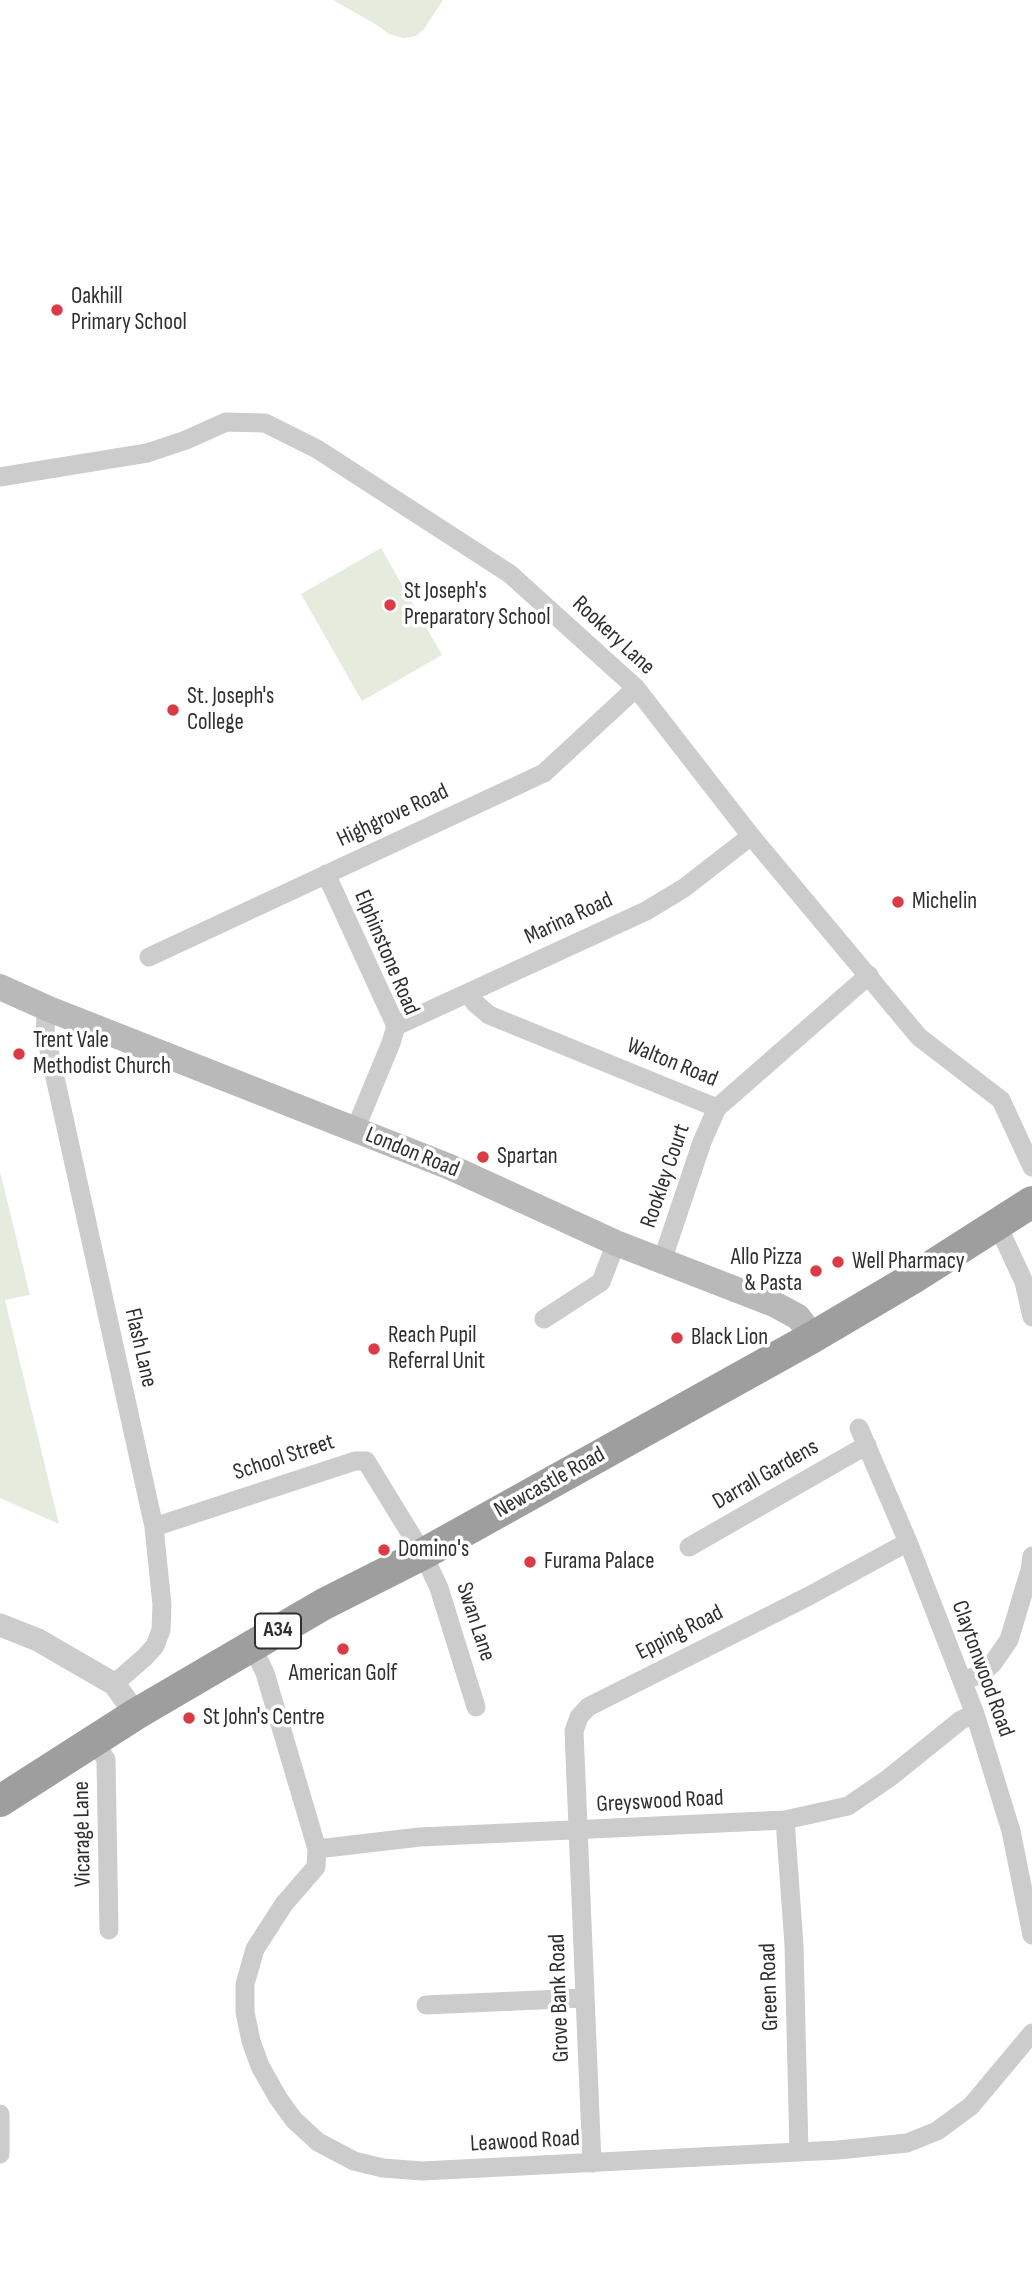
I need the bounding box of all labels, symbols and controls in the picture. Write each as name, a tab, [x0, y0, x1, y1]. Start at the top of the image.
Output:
place label: Oakhill Primary School	[71, 283, 187, 337]
marker: Oakhill Primary School	[49, 302, 65, 318]
place label: St Joseph's Preparatory School	[404, 578, 551, 632]
street label: Rookery Lane	[566, 591, 660, 681]
marker: St Joseph's Preparatory School	[382, 597, 398, 613]
place label: St. Joseph's College	[187, 683, 274, 737]
marker: St. Joseph's College	[165, 702, 181, 718]
street label: Highgrove Road	[333, 778, 453, 854]
street label: Elphinstone Road	[347, 886, 425, 1020]
street label: Marina Road	[521, 887, 617, 951]
place label: Michelin	[912, 888, 977, 916]
marker: Michelin	[890, 894, 906, 910]
place label: Trent Vale Methodist Church	[33, 1027, 171, 1081]
street label: Walton Road	[622, 1032, 722, 1094]
marker: Trent Vale Methodist Church	[11, 1046, 27, 1062]
street label: Rookley Court	[635, 1120, 697, 1232]
street label: London Road	[361, 1122, 463, 1184]
place label: Spartan	[497, 1143, 558, 1171]
marker: Spartan	[475, 1149, 491, 1165]
place label: Allo Pizza & Pasta	[731, 1244, 802, 1298]
place label: Well Pharmacy	[852, 1248, 965, 1276]
marker: Well Pharmacy	[830, 1254, 846, 1270]
marker: Allo Pizza & Pasta	[808, 1263, 824, 1279]
street label: Flash Lane	[118, 1306, 162, 1390]
place label: Reach Pupil Referral Unit	[388, 1322, 485, 1376]
place label: Black Lion	[691, 1324, 768, 1352]
marker: Black Lion	[669, 1330, 685, 1346]
marker: Reach Pupil Referral Unit	[366, 1341, 382, 1357]
street label: School Street	[230, 1429, 338, 1487]
street label: Darrall Gardens	[708, 1434, 824, 1516]
street label: Newcastle Road	[490, 1441, 610, 1525]
place label: Domino's	[398, 1536, 469, 1564]
marker: Domino's	[376, 1542, 392, 1558]
place label: Furama Palace	[544, 1548, 654, 1576]
marker: Furama Palace	[522, 1554, 538, 1570]
street label: Swan Lane	[449, 1579, 501, 1665]
street label: Claytonwood Road	[945, 1597, 1019, 1741]
street label: Epping Road	[632, 1599, 728, 1667]
road number: A34	[255, 1614, 301, 1648]
marker: American Golf	[335, 1641, 351, 1657]
place label: American Golf	[289, 1660, 397, 1688]
place label: St John's Centre	[203, 1704, 325, 1732]
marker: St John's Centre	[181, 1710, 197, 1726]
street label: Vicarage Lane	[68, 1781, 98, 1887]
street label: Greyswood Road	[596, 1785, 724, 1819]
street label: Grove Bank Road	[544, 1933, 576, 2063]
street label: Green Road	[755, 1943, 785, 2031]
street label: Leawood Road	[469, 2125, 581, 2159]

